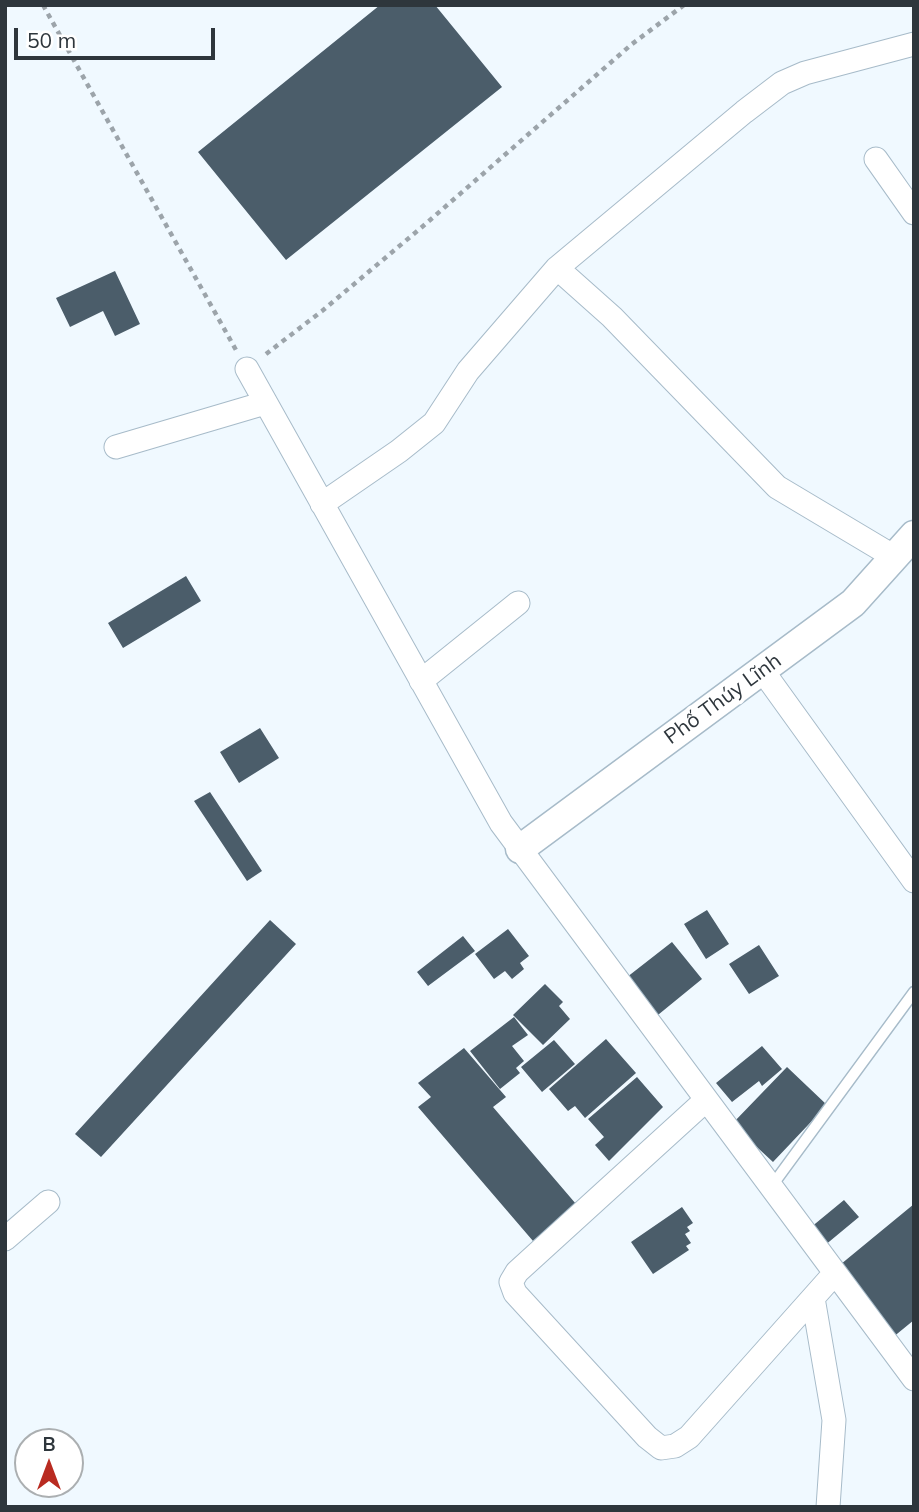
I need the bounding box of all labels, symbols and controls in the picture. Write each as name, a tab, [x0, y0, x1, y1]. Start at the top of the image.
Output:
scale bar	[18, 14, 219, 58]
text: 50 m	[27, 27, 76, 53]
street label: Phố Thúy Lĩnh	[660, 648, 786, 750]
north arrow	[14, 1428, 84, 1498]
text: B	[42, 1432, 56, 1456]

